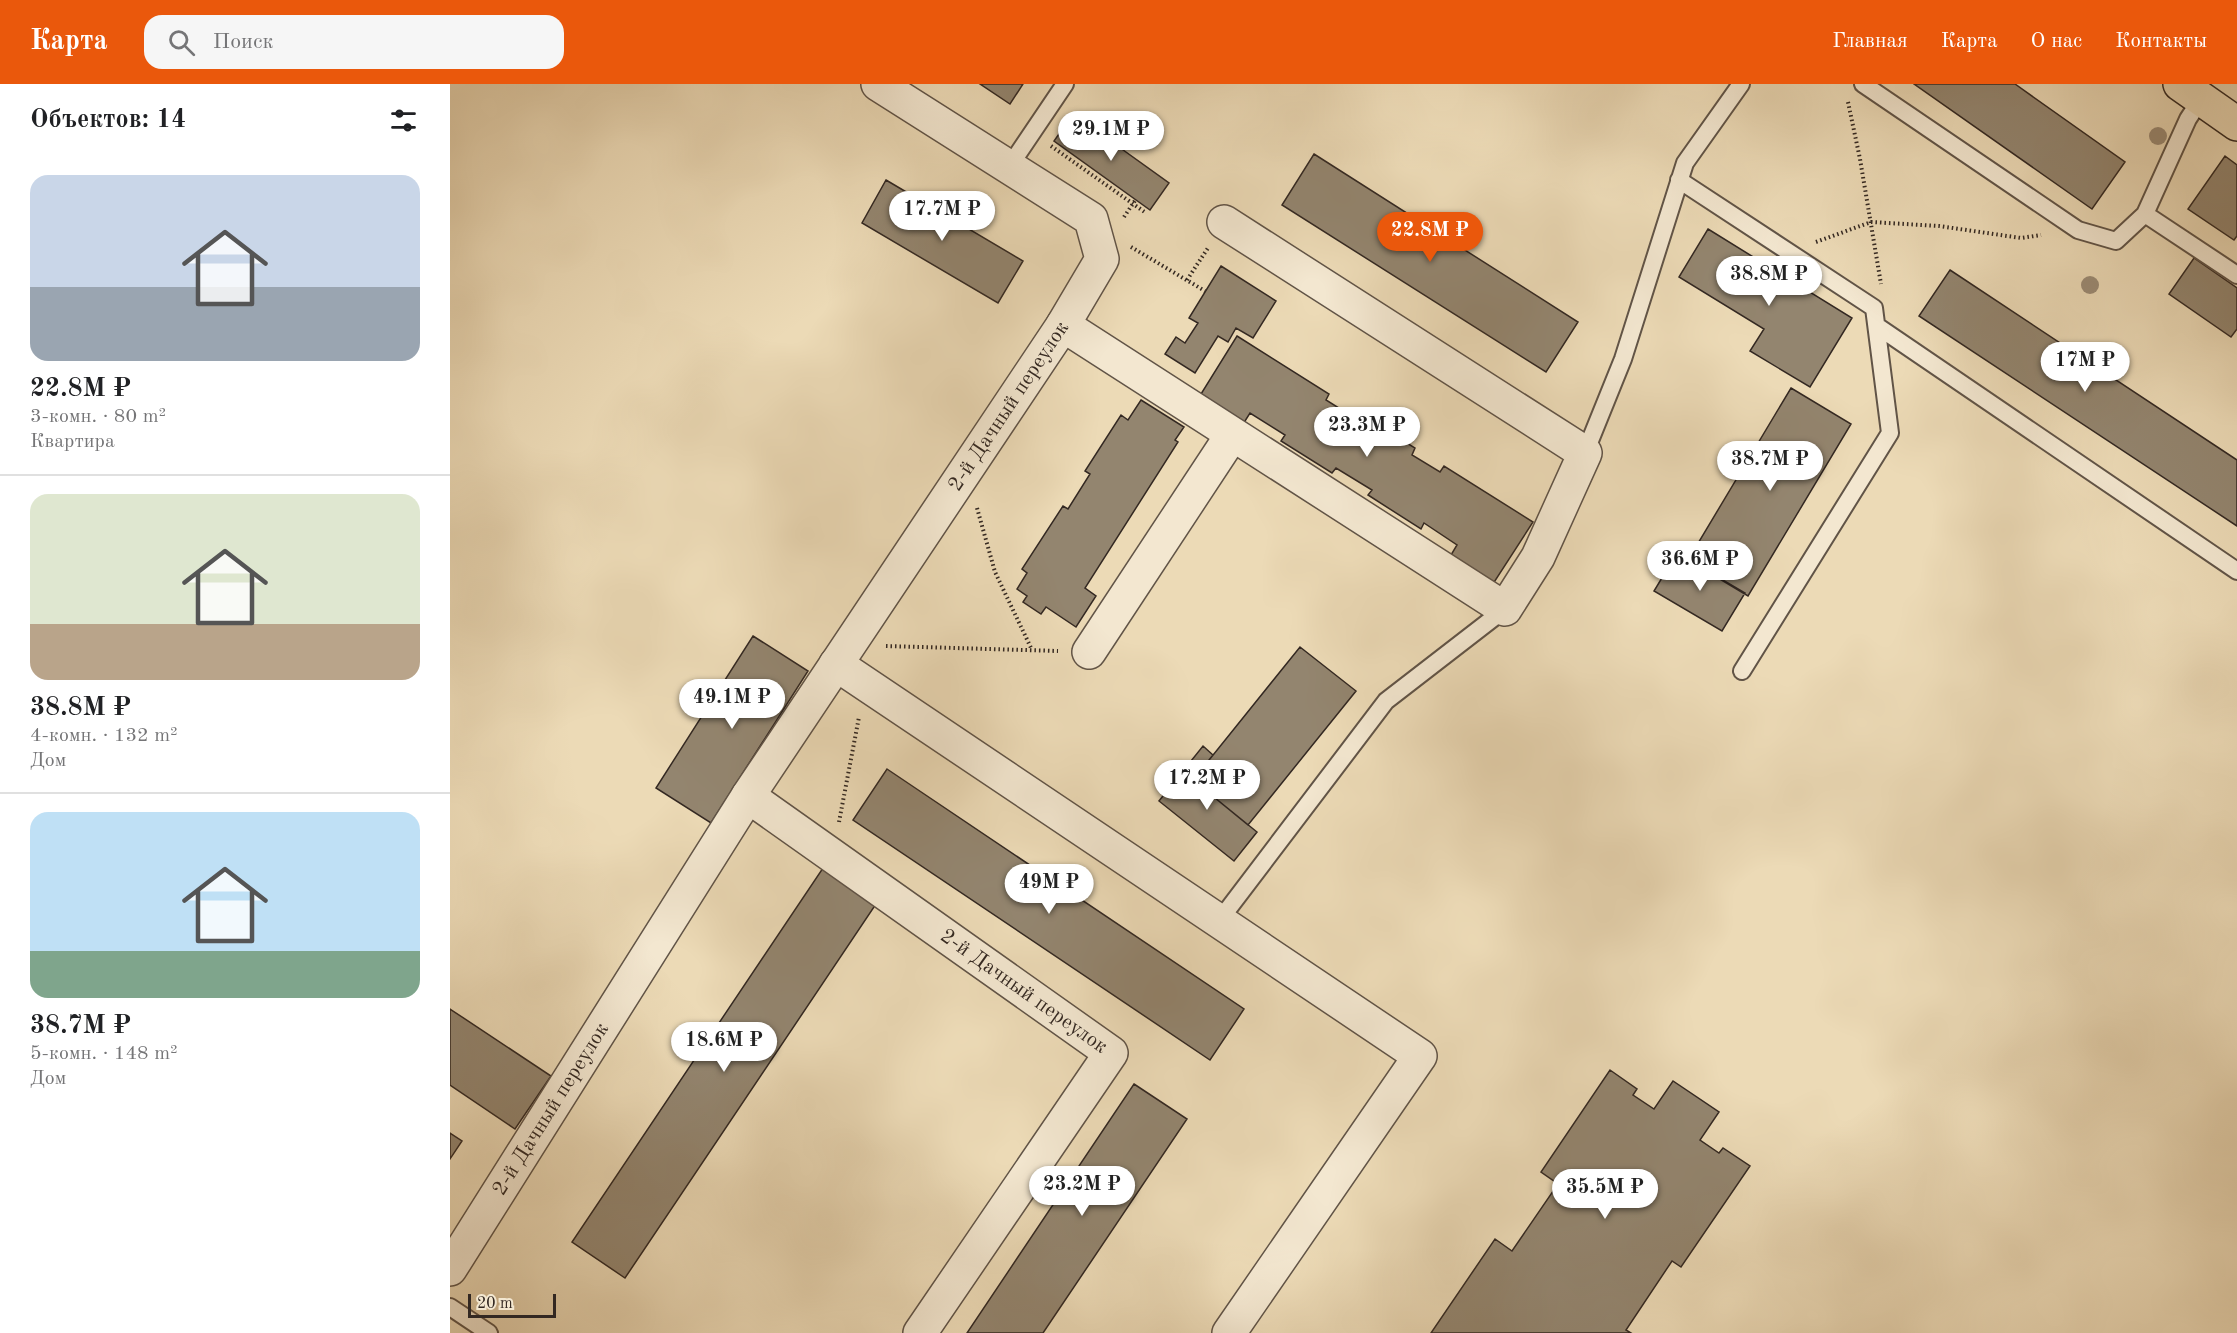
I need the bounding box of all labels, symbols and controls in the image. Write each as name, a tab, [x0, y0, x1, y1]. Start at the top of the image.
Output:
search box	[144, 15, 564, 69]
icon: search	[165, 26, 198, 59]
text: Карта	[30, 28, 108, 56]
text: Поиск	[213, 31, 274, 53]
text: Главная	[1832, 31, 1908, 52]
text: Карта	[1941, 31, 1998, 52]
text: О нас	[2031, 31, 2082, 52]
text: Контакты	[2115, 31, 2207, 52]
icon: filters	[387, 104, 420, 137]
text: Объектов: 14	[30, 107, 186, 133]
pin: 29.1M ₽	[1056, 111, 1166, 162]
text: 29.1M ₽	[1072, 120, 1150, 140]
pin: 17.7M ₽	[887, 191, 997, 242]
text: 17.7M ₽	[903, 200, 981, 220]
pin: 22.8M ₽	[1375, 212, 1485, 263]
icon: home	[171, 214, 279, 322]
text: 22.8M ₽	[1391, 221, 1469, 241]
pin: 38.8M ₽	[1714, 256, 1824, 307]
text: 38.8M ₽	[1730, 265, 1808, 285]
street label: 2-й Дачный переулок	[945, 317, 1073, 495]
pin: 17M ₽	[2043, 342, 2127, 393]
text: 17M ₽	[2055, 351, 2115, 371]
text: 22.8M ₽	[30, 376, 131, 402]
text: 3-комн. · 80 m²	[30, 407, 166, 427]
pin: 23.3M ₽	[1312, 407, 1422, 458]
text: 23.3M ₽	[1328, 416, 1406, 436]
text: Квартира	[30, 432, 115, 452]
pin: 38.7M ₽	[1715, 441, 1825, 492]
text: 38.7M ₽	[1731, 450, 1809, 470]
icon: home	[171, 533, 279, 641]
pin: 36.6M ₽	[1645, 541, 1755, 592]
text: 36.6M ₽	[1661, 550, 1739, 570]
pin: 49.1M ₽	[677, 679, 787, 730]
text: 49.1M ₽	[693, 688, 771, 708]
text: 38.8M ₽	[30, 695, 131, 721]
text: 4-комн. · 132 m²	[30, 726, 178, 746]
text: Дом	[30, 751, 66, 771]
pin: 17.2M ₽	[1152, 760, 1262, 811]
text: 17.2M ₽	[1168, 769, 1246, 789]
icon: home	[171, 851, 279, 959]
pin: 49M ₽	[1007, 864, 1091, 915]
text: 49M ₽	[1019, 873, 1079, 893]
street label: 2-й Дачный переулок	[936, 925, 1112, 1058]
text: 38.7M ₽	[30, 1013, 131, 1039]
street label: 2-й Дачный переулок	[489, 1019, 613, 1199]
pin: 18.6M ₽	[669, 1022, 779, 1073]
text: 18.6M ₽	[685, 1031, 763, 1051]
text: 5-комн. · 148 m²	[30, 1044, 178, 1064]
text: Дом	[30, 1069, 66, 1089]
pin: 23.2M ₽	[1027, 1166, 1137, 1217]
pin: 35.5M ₽	[1550, 1169, 1660, 1220]
text: 23.2M ₽	[1043, 1175, 1121, 1195]
text: 35.5M ₽	[1566, 1178, 1644, 1198]
scale bar	[468, 1291, 556, 1318]
text: 20 m	[477, 1296, 513, 1312]

